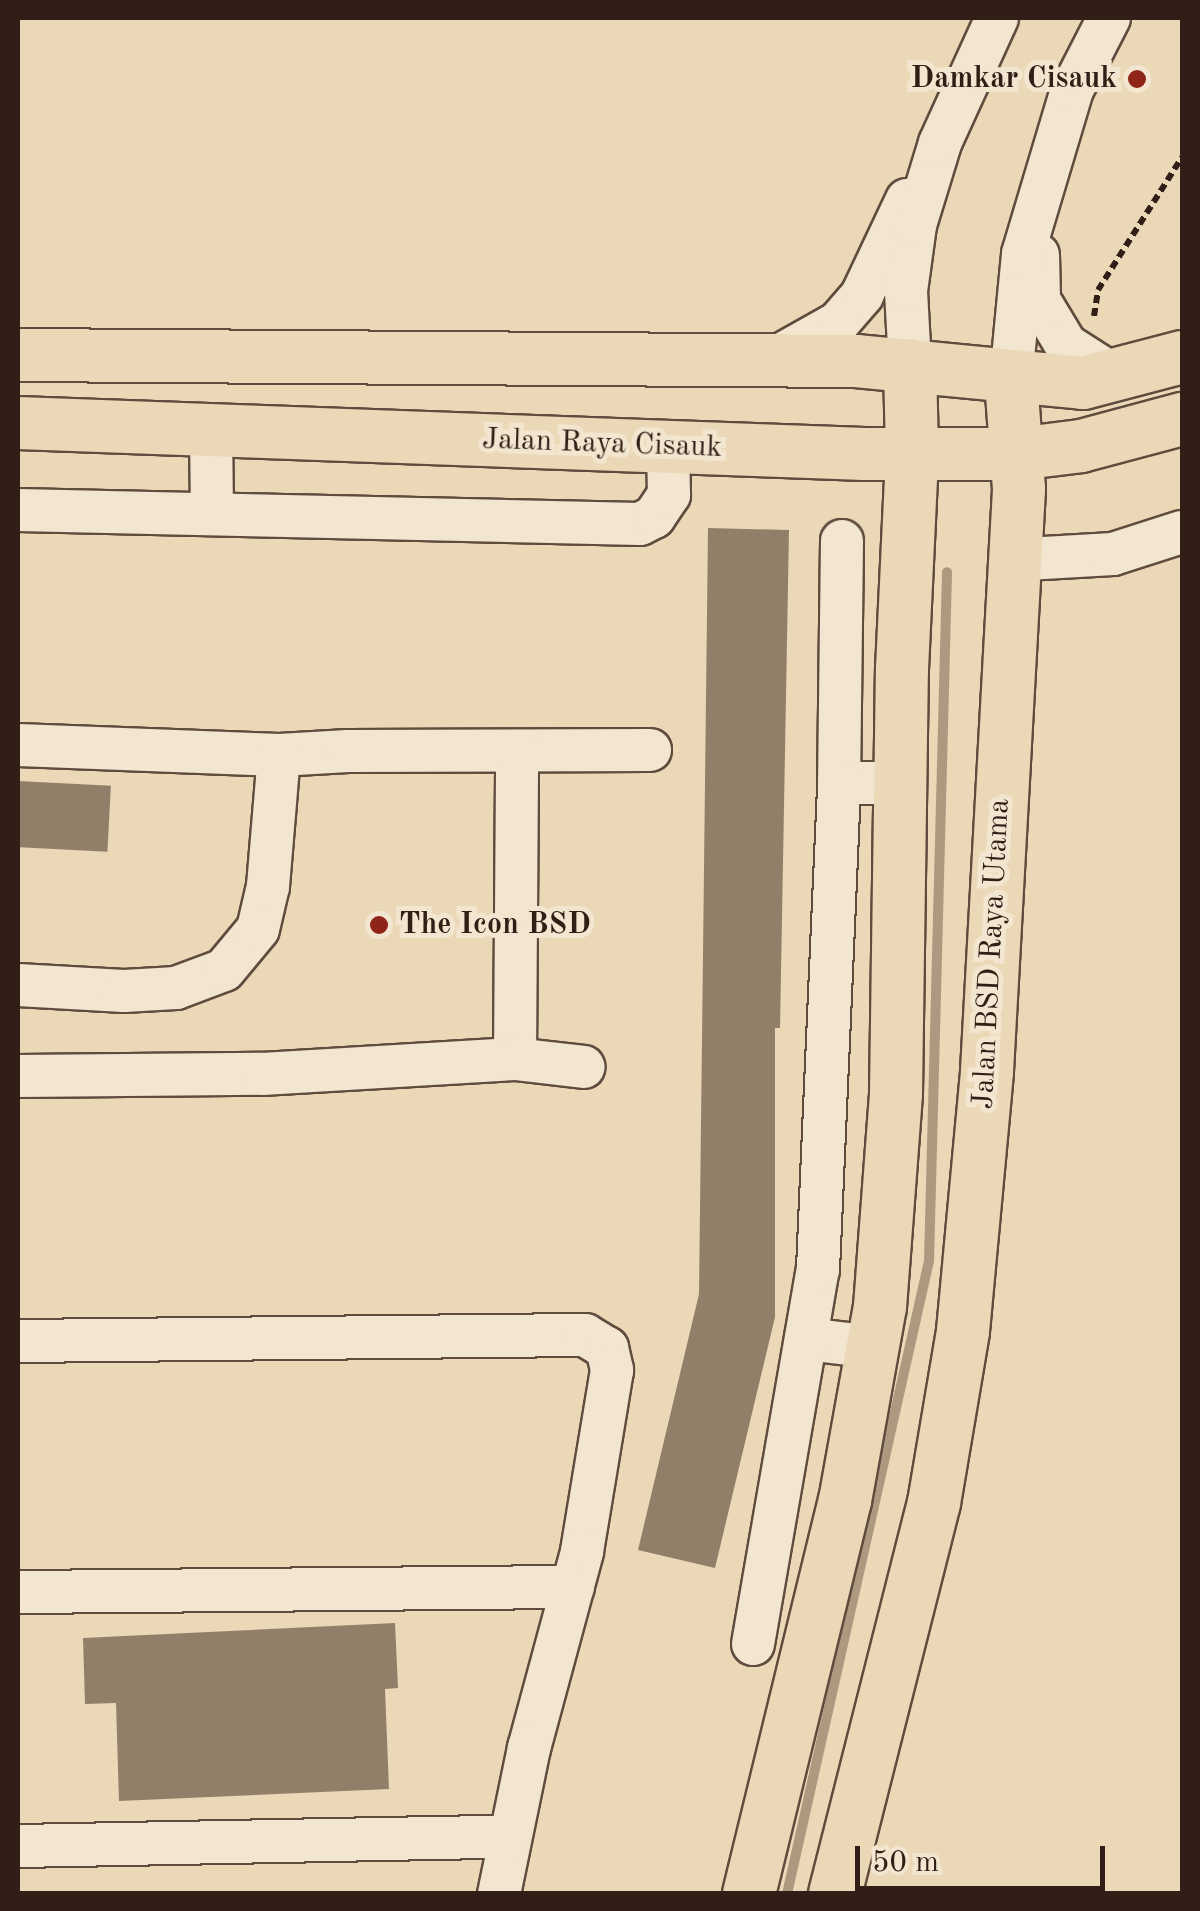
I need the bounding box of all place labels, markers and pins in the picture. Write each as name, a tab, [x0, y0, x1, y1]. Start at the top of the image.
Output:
place label: Damkar Cisauk	[911, 61, 1117, 97]
marker: Damkar Cisauk	[1126, 68, 1148, 90]
place label: The Icon BSD	[399, 907, 591, 943]
marker: The Icon BSD	[368, 914, 390, 936]

